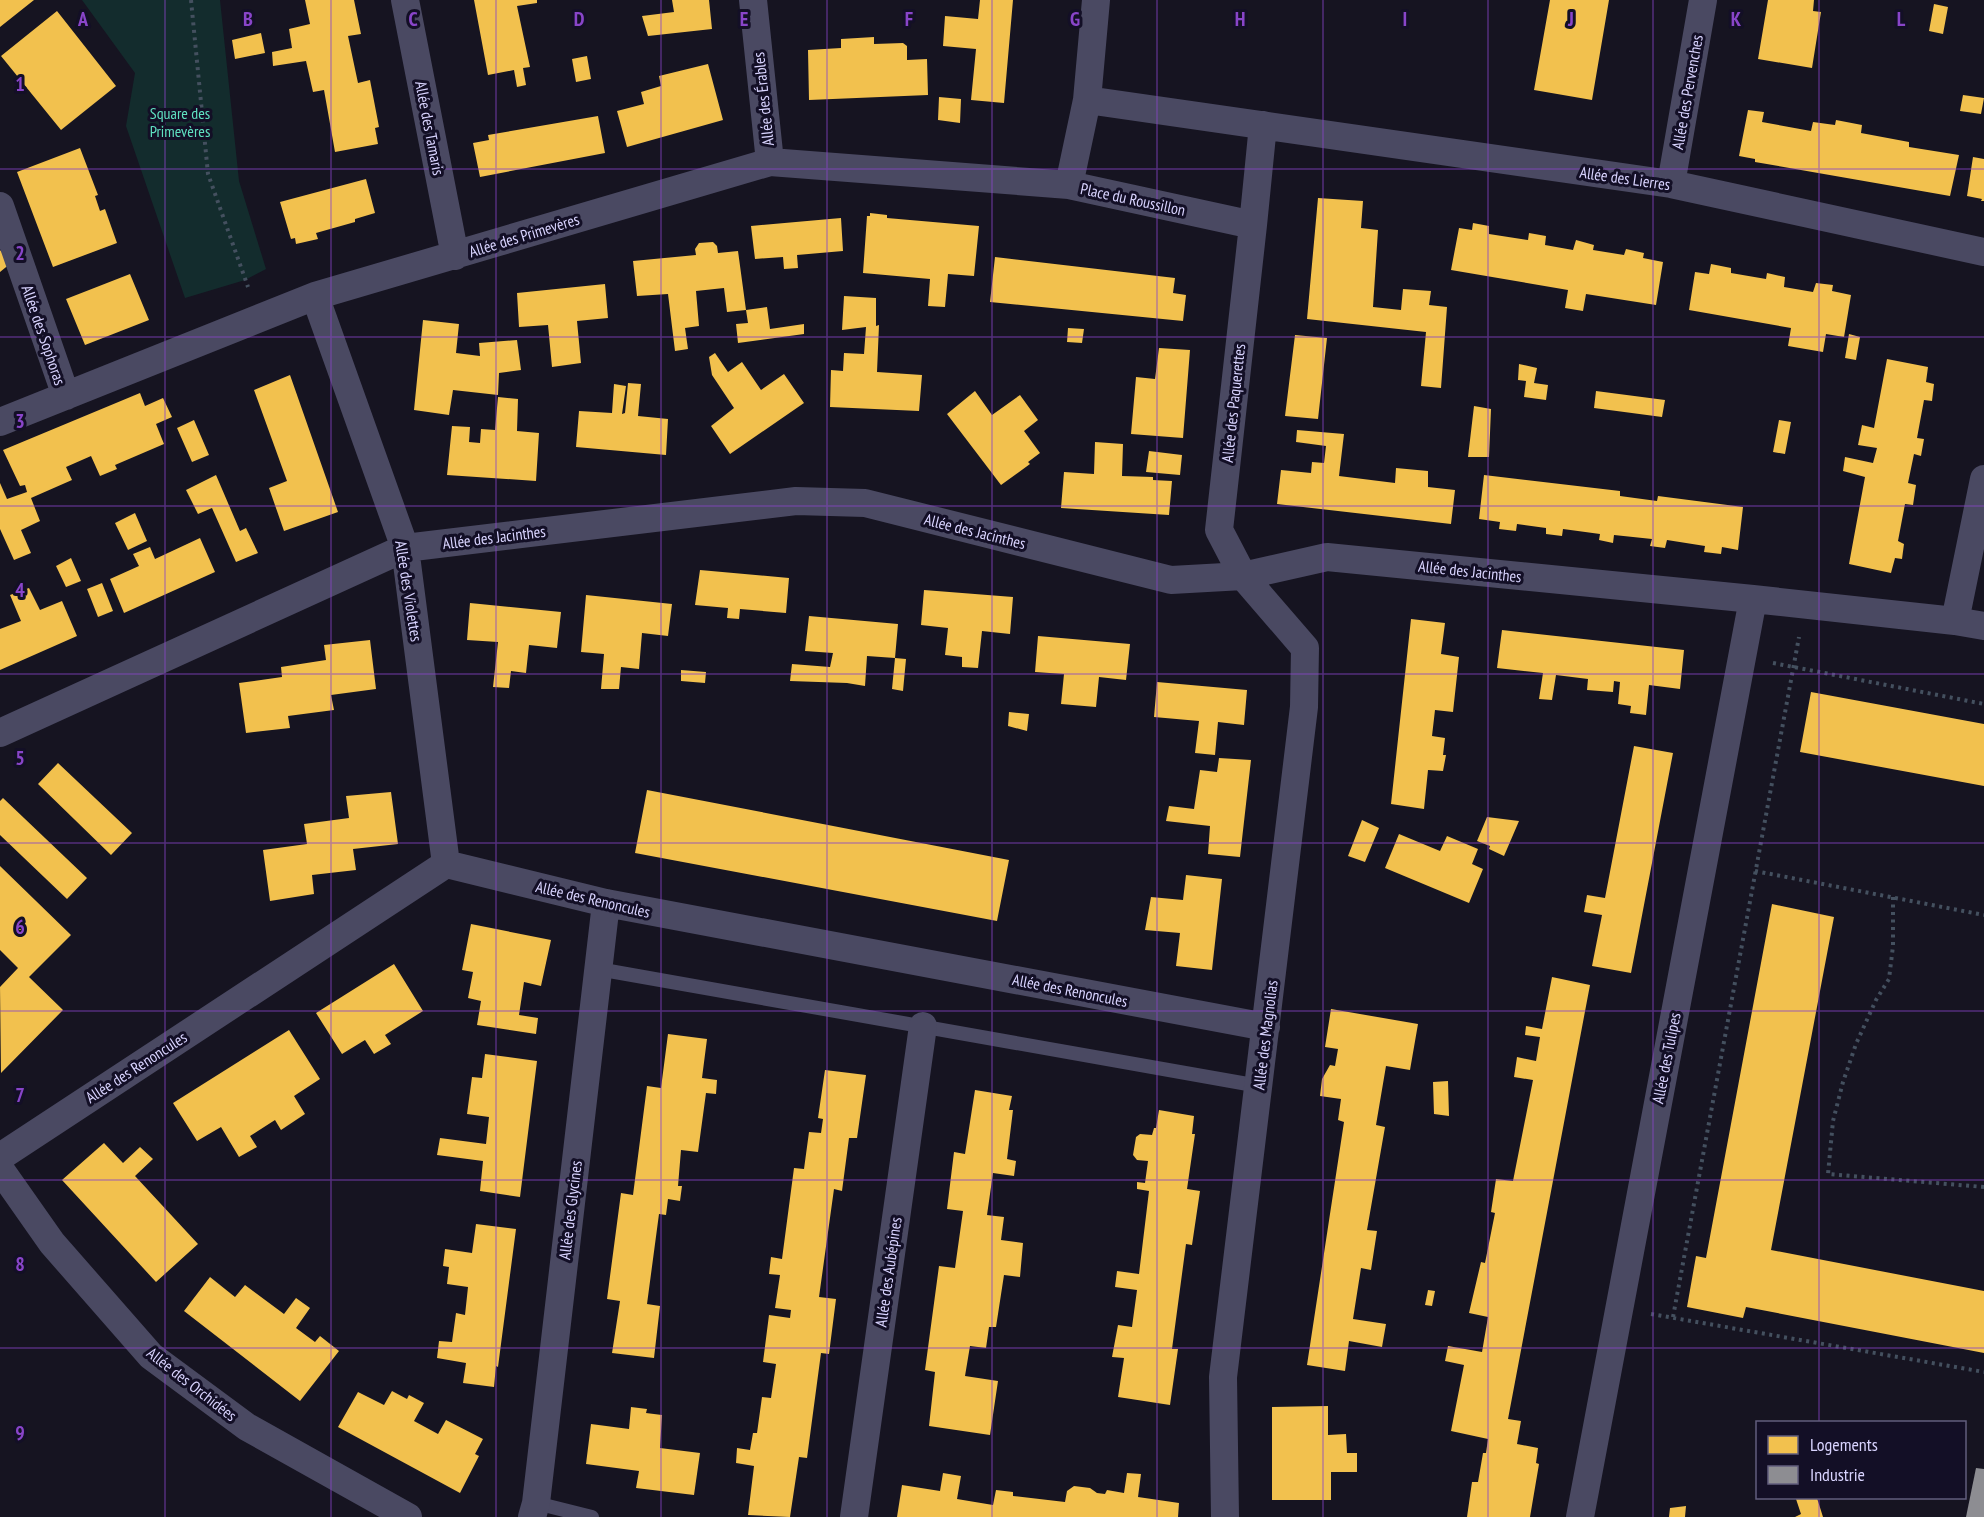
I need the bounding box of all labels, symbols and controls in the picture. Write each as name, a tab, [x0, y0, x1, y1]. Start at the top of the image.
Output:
text: A	[77, 6, 89, 32]
text: B	[243, 6, 253, 32]
text: C	[408, 6, 418, 32]
text: D	[574, 6, 585, 32]
text: E	[740, 6, 748, 32]
text: F	[905, 6, 913, 32]
text: G	[1070, 6, 1080, 32]
text: H	[1235, 6, 1245, 32]
text: I	[1403, 6, 1407, 32]
text: J	[1567, 6, 1574, 32]
text: K	[1731, 6, 1742, 32]
text: L	[1897, 6, 1906, 32]
street label: Allée des Pervenches	[1667, 33, 1707, 151]
street label: Allée des Érables	[748, 51, 778, 147]
text: 1	[15, 71, 25, 97]
street label: Allée des Tamaris	[411, 79, 449, 177]
park label: Square des Primevères	[150, 103, 210, 141]
street label: Allée des Lierres	[1578, 162, 1672, 194]
street label: Place du Roussillon	[1079, 178, 1187, 220]
street label: Allée des Primevères	[466, 209, 582, 261]
text: 2	[15, 240, 25, 266]
street label: Allée des Sophoras	[17, 282, 71, 388]
street label: Allée des Paquerettes	[1217, 343, 1249, 463]
text: 3	[15, 408, 25, 434]
street label: Allée des Jacinthes	[922, 509, 1028, 553]
street label: Allée des Jacinthes	[441, 521, 547, 553]
street label: Allée des Violettes	[391, 539, 427, 643]
street label: Allée des Jacinthes	[1417, 556, 1523, 586]
text: 4	[15, 577, 25, 603]
text: 5	[15, 745, 25, 771]
street label: Allée des Renoncules	[534, 876, 652, 922]
text: 6	[15, 914, 25, 940]
street label: Allée des Renoncules	[1011, 969, 1129, 1011]
street label: Allée des Magnolias	[1248, 979, 1282, 1091]
street label: Allée des Tulipes	[1647, 1011, 1685, 1105]
street label: Allée des Renoncules	[82, 1027, 190, 1107]
text: 7	[15, 1082, 25, 1108]
street label: Allée des Glycines	[554, 1159, 586, 1261]
street label: Allée des Aubépines	[870, 1216, 906, 1328]
text: 8	[15, 1251, 25, 1277]
street label: Allée des Orchidées	[143, 1343, 241, 1425]
text: 9	[15, 1420, 25, 1446]
legend	[1756, 1421, 1966, 1499]
text: Logements	[1810, 1433, 1878, 1456]
text: Industrie	[1810, 1463, 1865, 1486]

